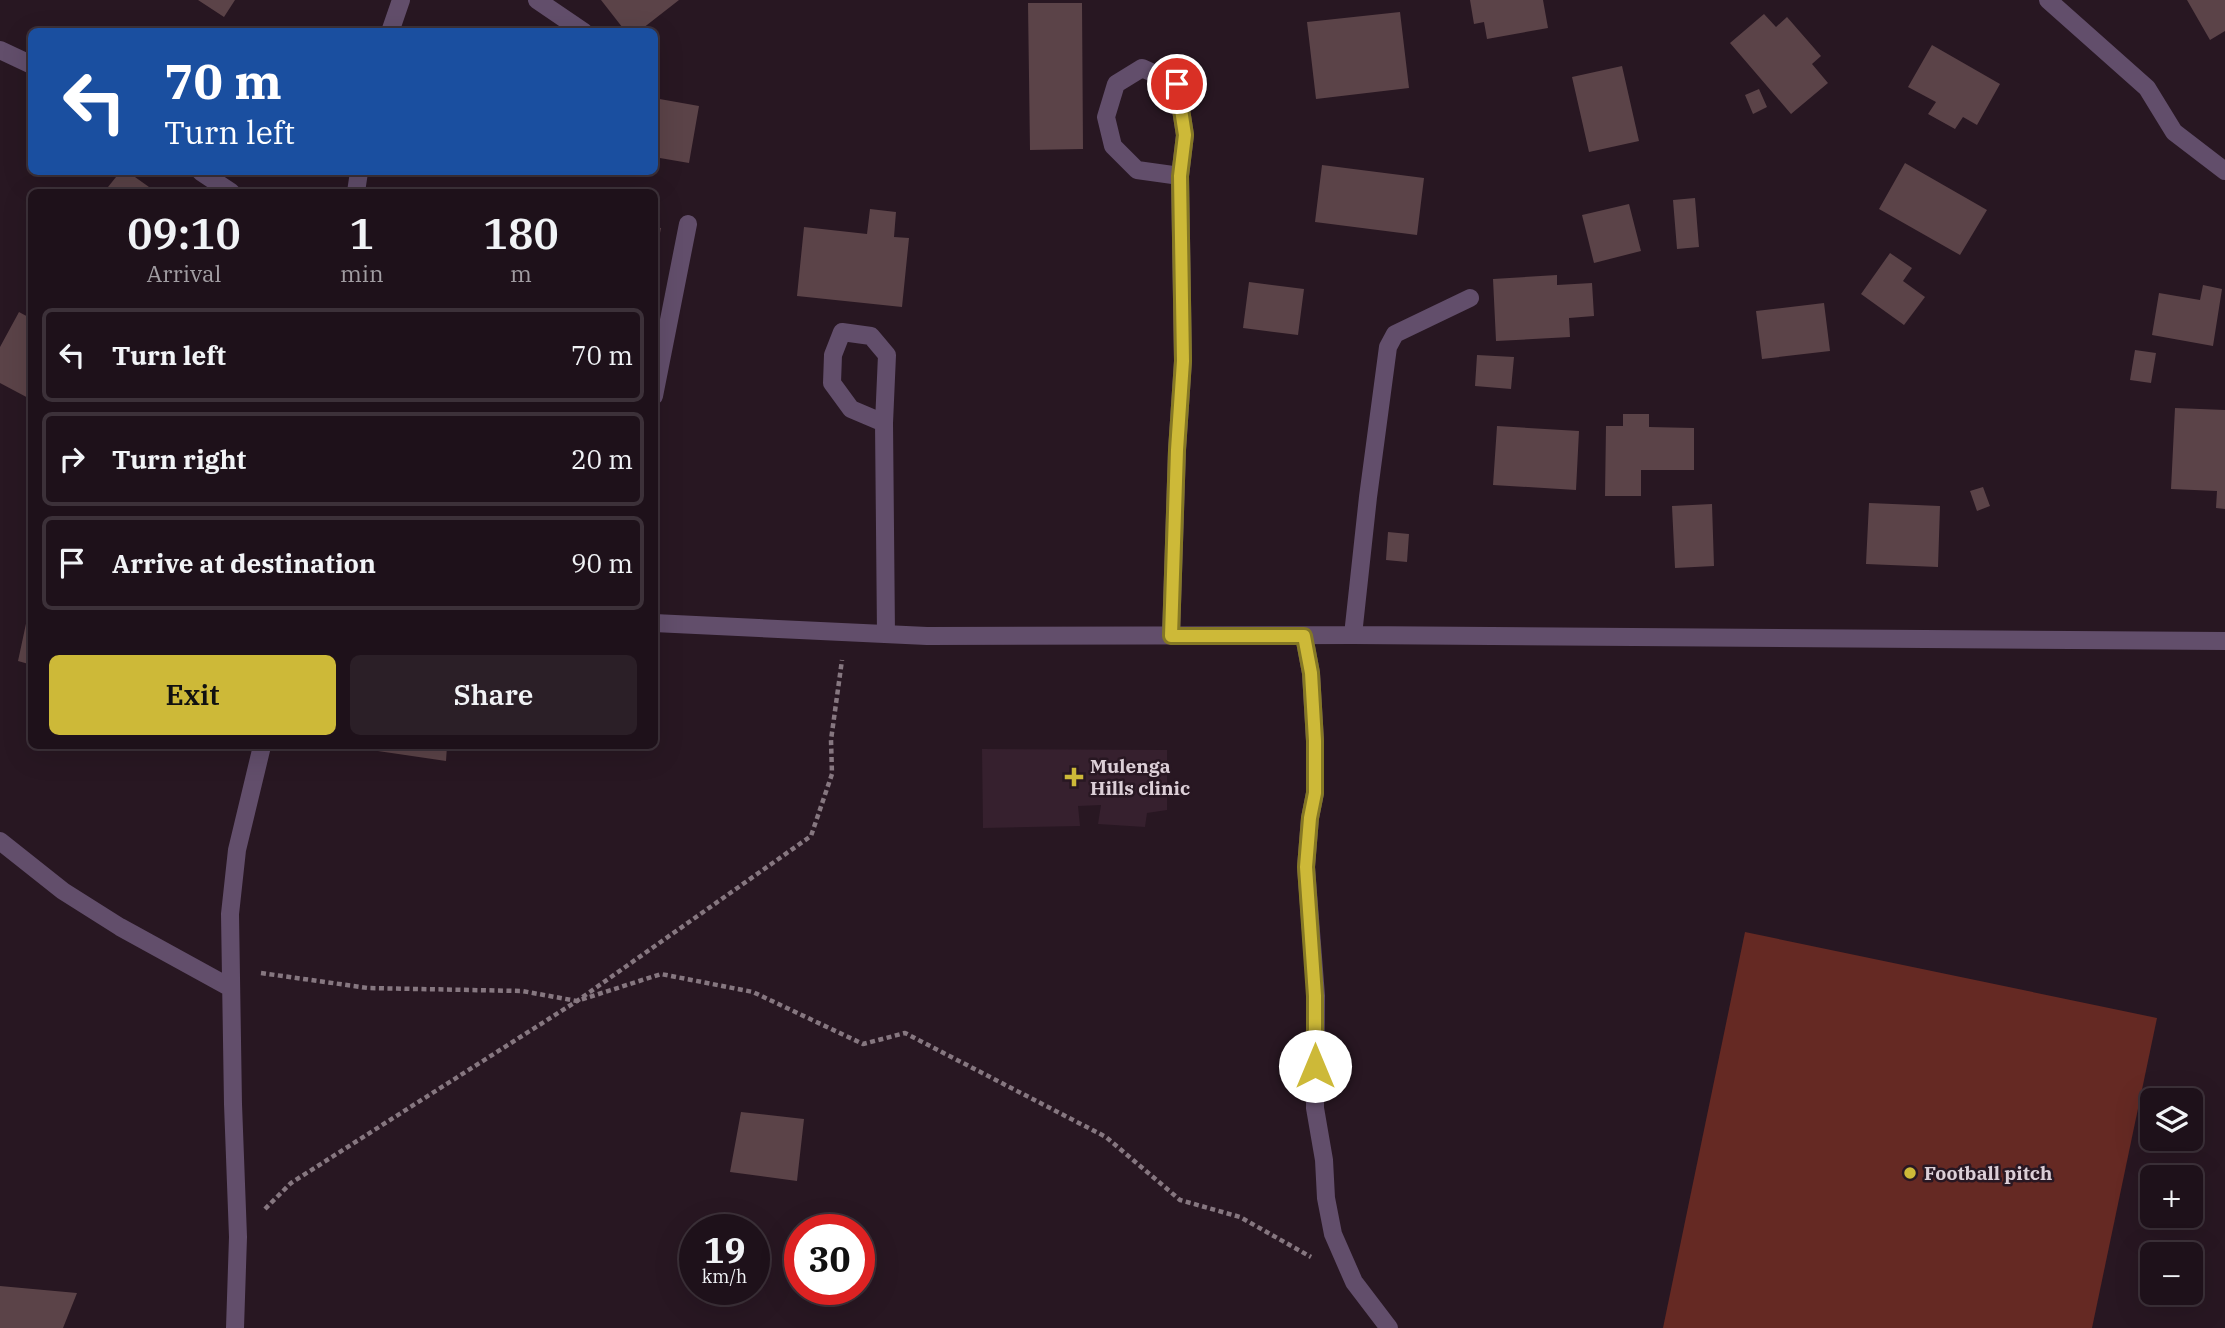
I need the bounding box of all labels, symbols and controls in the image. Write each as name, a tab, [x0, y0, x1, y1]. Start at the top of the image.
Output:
text: 70 m	[164, 49, 282, 112]
pin	[1147, 54, 1207, 114]
icon: left	[49, 56, 140, 147]
icon: arrive	[1158, 65, 1196, 103]
text: Turn left	[164, 111, 295, 153]
text: 09:10	[127, 206, 241, 261]
text: 1	[349, 206, 374, 261]
text: 180	[483, 206, 559, 261]
text: Arrival	[147, 258, 221, 288]
text: min	[340, 258, 384, 288]
text: m	[510, 258, 532, 288]
icon: left	[53, 336, 91, 374]
text: Turn left	[112, 338, 226, 372]
text: 70 m	[571, 338, 633, 372]
icon: right	[53, 440, 91, 478]
text: Turn right	[112, 442, 246, 476]
text: 20 m	[571, 442, 633, 476]
icon: arrive	[53, 544, 91, 582]
text: Arrive at destination	[112, 546, 376, 580]
text: 90 m	[571, 546, 633, 580]
button: Exit	[49, 655, 336, 735]
button: Share	[350, 655, 637, 735]
place label: Mulenga Hills clinic	[1090, 754, 1190, 800]
marker: Mulenga Hills clinic	[1064, 767, 1084, 787]
position arrow	[1278, 1029, 1352, 1103]
map controls	[2140, 1088, 2203, 1305]
button: layers	[2140, 1088, 2203, 1151]
place label: Football pitch	[1924, 1161, 2052, 1185]
marker: Football pitch	[1902, 1165, 1918, 1181]
button: +	[2140, 1165, 2203, 1228]
speed limit sign: 30	[784, 1214, 875, 1305]
text: 19	[703, 1227, 746, 1273]
button: −	[2140, 1242, 2203, 1305]
text: km/h	[702, 1265, 747, 1288]

